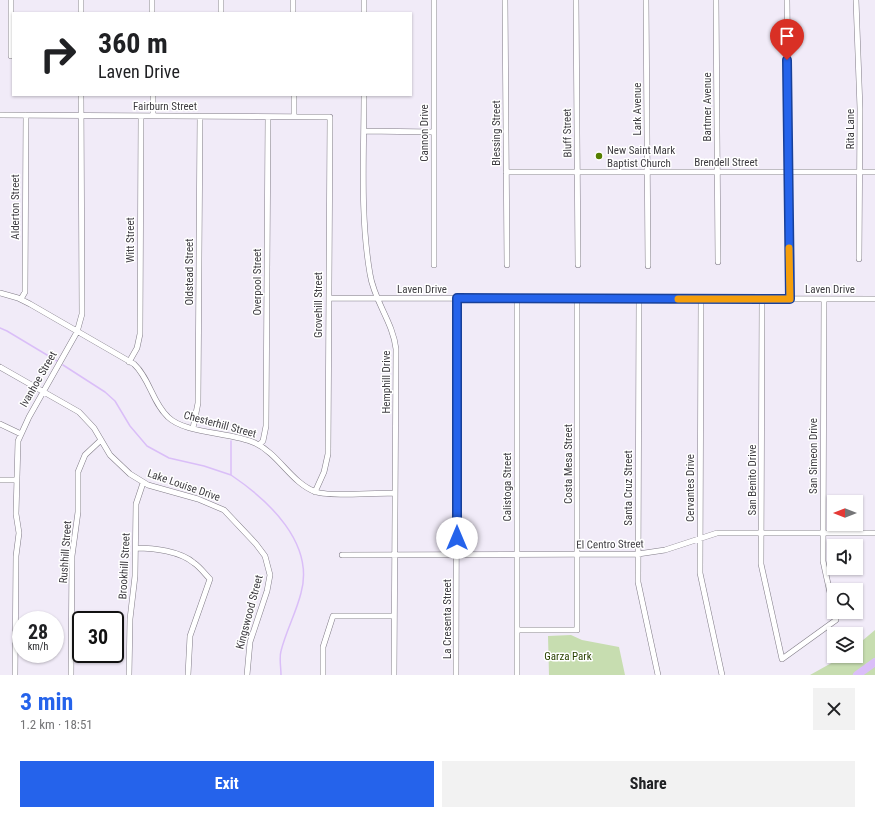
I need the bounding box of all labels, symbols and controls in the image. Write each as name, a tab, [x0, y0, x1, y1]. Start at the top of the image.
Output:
pin	[770, 19, 804, 60]
icon: arrive	[776, 25, 798, 47]
text: 360 m	[98, 27, 168, 60]
icon: right	[32, 28, 84, 80]
text: Laven Drive	[98, 61, 180, 82]
street label: Bartmer Avenue	[701, 72, 714, 142]
street label: Lark Avenue	[631, 82, 644, 136]
street label: Fairburn Street	[133, 100, 197, 113]
street label: Blessing Street	[490, 100, 503, 166]
street label: Cannon Drive	[418, 104, 431, 162]
street label: Bluff Street	[561, 108, 574, 158]
street label: Rita Lane	[844, 109, 857, 149]
place label: New Saint Mark Baptist Church	[607, 144, 675, 170]
marker: New Saint Mark Baptist Church	[594, 151, 604, 161]
street label: Brendell Street	[694, 156, 758, 169]
street label: Alderton Street	[9, 174, 22, 240]
street label: Witt Street	[124, 217, 137, 263]
street label: Oldstead Street	[183, 238, 196, 306]
street label: Overpool Street	[251, 248, 264, 316]
street label: Grovehill Street	[312, 272, 325, 338]
street label: Laven Drive	[397, 283, 447, 296]
street label: Laven Drive	[805, 283, 855, 296]
street label: Ivanhoe Street	[17, 349, 60, 409]
street label: Hemphill Drive	[380, 350, 393, 414]
street label: Chesterhill Street	[182, 409, 258, 440]
street label: San Simeon Drive	[807, 418, 820, 494]
street label: Costa Mesa Street	[562, 424, 575, 504]
street label: San Benito Drive	[746, 445, 759, 515]
street label: Santa Cruz Street	[622, 450, 635, 526]
street label: Calistoga Street	[501, 452, 514, 522]
street label: Cervantes Drive	[684, 454, 697, 522]
street label: Lake Louise Drive	[146, 467, 222, 504]
north arrow	[827, 495, 863, 531]
map controls	[827, 495, 863, 663]
position arrow	[436, 517, 478, 559]
street label: Rushhill Street	[57, 520, 74, 584]
street label: Brookhill Street	[116, 533, 133, 600]
street label: El Centro Street	[576, 537, 644, 552]
button: sound	[827, 539, 863, 575]
street label: Kingswood Street	[233, 574, 266, 651]
street label: La Cresenta Street	[441, 579, 454, 659]
button: search	[827, 583, 863, 619]
speed limit sign: 30	[72, 611, 124, 663]
text: 28	[28, 620, 48, 644]
button: layers	[827, 627, 863, 663]
text: km/h	[28, 641, 48, 652]
park label: Garza Park	[544, 650, 592, 663]
text: 3 min	[20, 688, 73, 716]
button: close	[813, 688, 855, 730]
text: 1.2 km · 18:51	[20, 717, 93, 732]
button: Exit	[20, 761, 434, 807]
button: Share	[442, 761, 855, 807]

